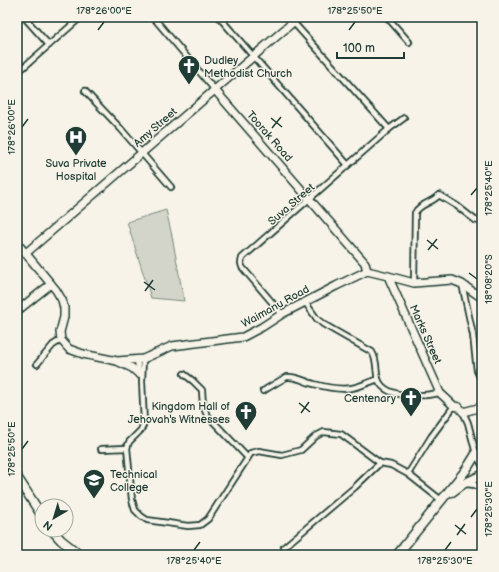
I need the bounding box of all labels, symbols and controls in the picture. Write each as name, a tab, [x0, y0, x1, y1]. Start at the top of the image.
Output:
text: 178°26'00"E	[76, 5, 132, 17]
text: 178°25'50"E	[327, 5, 383, 17]
scale bar	[337, 34, 404, 60]
text: 100 m	[343, 41, 375, 56]
church icon: Dudley Methodist Church	[176, 53, 202, 86]
place label: Dudley Methodist Church	[204, 54, 292, 80]
text: 178°26'00"E	[6, 99, 18, 155]
street label: Amy Street	[131, 105, 180, 150]
street label: Toorak Road	[244, 108, 295, 164]
hospital icon: Suva Private Hospital	[63, 124, 89, 157]
place label: Suva Private Hospital	[45, 157, 107, 183]
text: 178°25'40"E	[483, 160, 495, 216]
street label: Suva Street	[266, 180, 318, 228]
text: 18°08'20"S	[483, 254, 495, 304]
street label: Waimanu Road	[239, 282, 311, 330]
street label: Marks Street	[407, 303, 445, 366]
church icon: Centenary	[398, 385, 424, 418]
place label: Centenary	[344, 392, 396, 405]
church icon: Kingdom Hall of Jehovah's Witnesses	[233, 399, 259, 432]
place label: Kingdom Hall of Jehovah's Witnesses	[128, 400, 231, 426]
text: 178°25'50"E	[6, 421, 18, 477]
school or university icon: Technical College	[81, 467, 107, 500]
place label: Technical College	[110, 468, 157, 494]
text: 178°25'30"E	[483, 481, 495, 537]
north arrow	[34, 498, 74, 538]
text: N	[41, 518, 55, 533]
text: 178°25'40"E	[166, 555, 222, 567]
text: 178°25'30"E	[417, 555, 473, 567]

